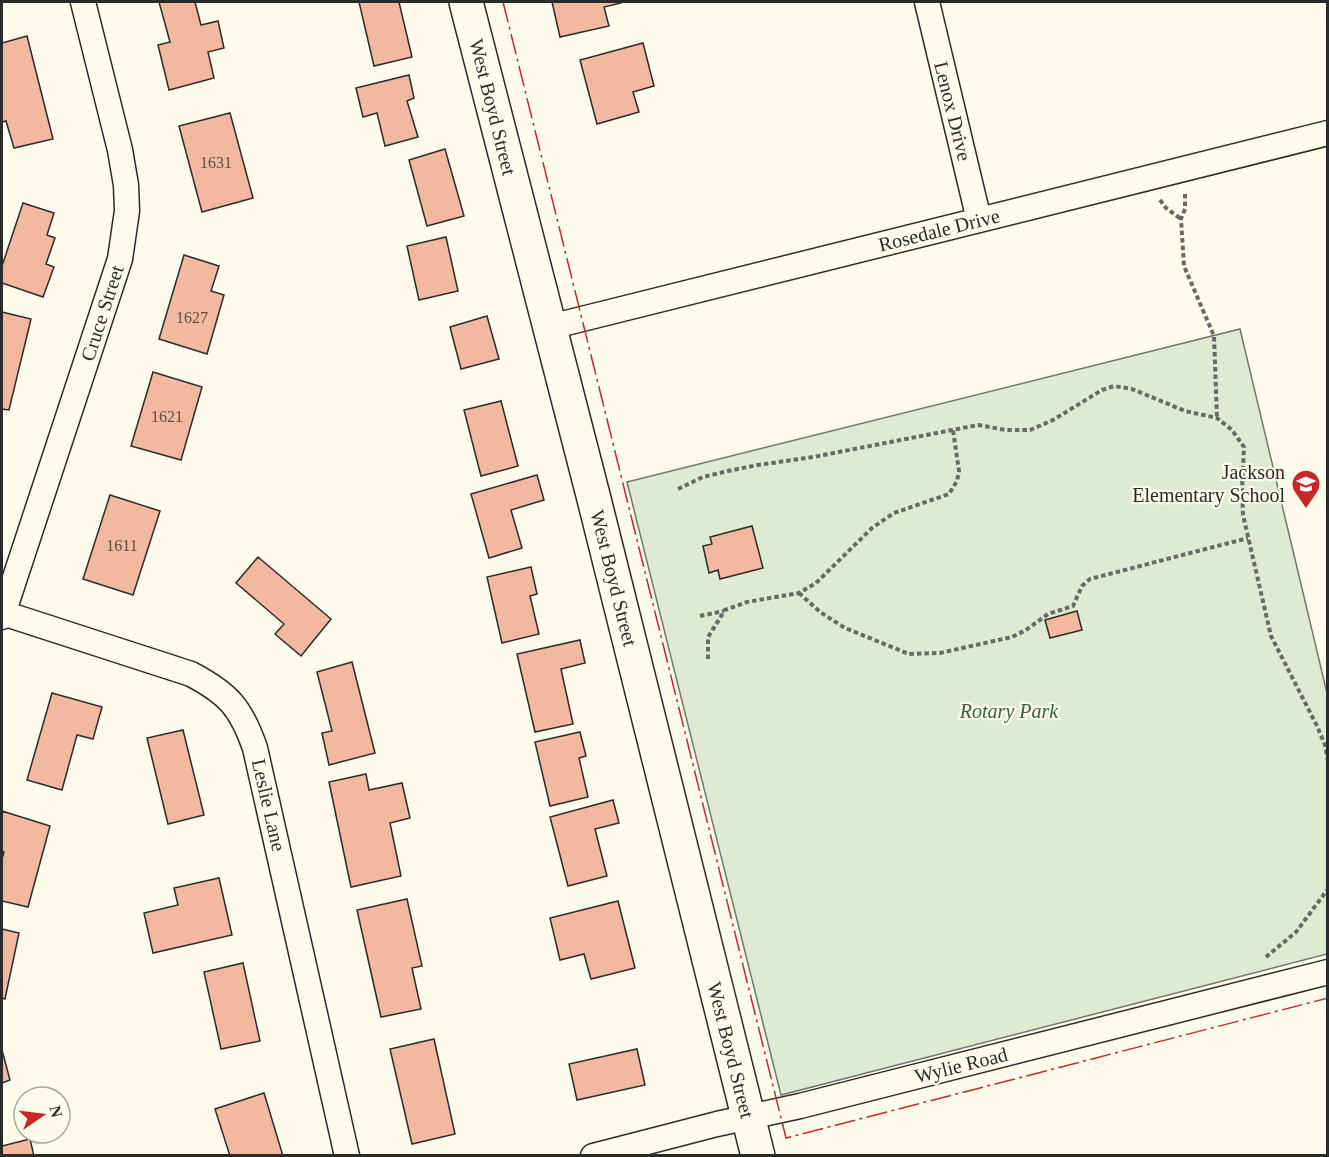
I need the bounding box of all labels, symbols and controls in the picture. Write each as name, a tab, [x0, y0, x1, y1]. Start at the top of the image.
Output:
street label: West Boyd Street	[464, 37, 521, 178]
street label: Lenox Drive	[930, 59, 976, 163]
house number: 1631	[200, 154, 232, 171]
street label: Rosedale Drive	[876, 204, 1002, 256]
street label: Cruce Street	[76, 262, 128, 364]
house number: 1627	[176, 309, 208, 326]
house number: 1621	[151, 408, 183, 425]
place label: Jackson Elementary School	[1132, 461, 1285, 507]
school or university icon: Jackson Elementary School	[1290, 468, 1322, 510]
street label: West Boyd Street	[585, 508, 642, 649]
house number: 1611	[106, 537, 138, 554]
park label: Rotary Park	[959, 700, 1059, 723]
street label: Leslie Lane	[248, 757, 290, 853]
street label: West Boyd Street	[702, 980, 759, 1121]
street label: Wylie Road	[912, 1043, 1010, 1088]
north arrow	[12, 1085, 72, 1145]
text: N	[46, 1104, 66, 1120]

